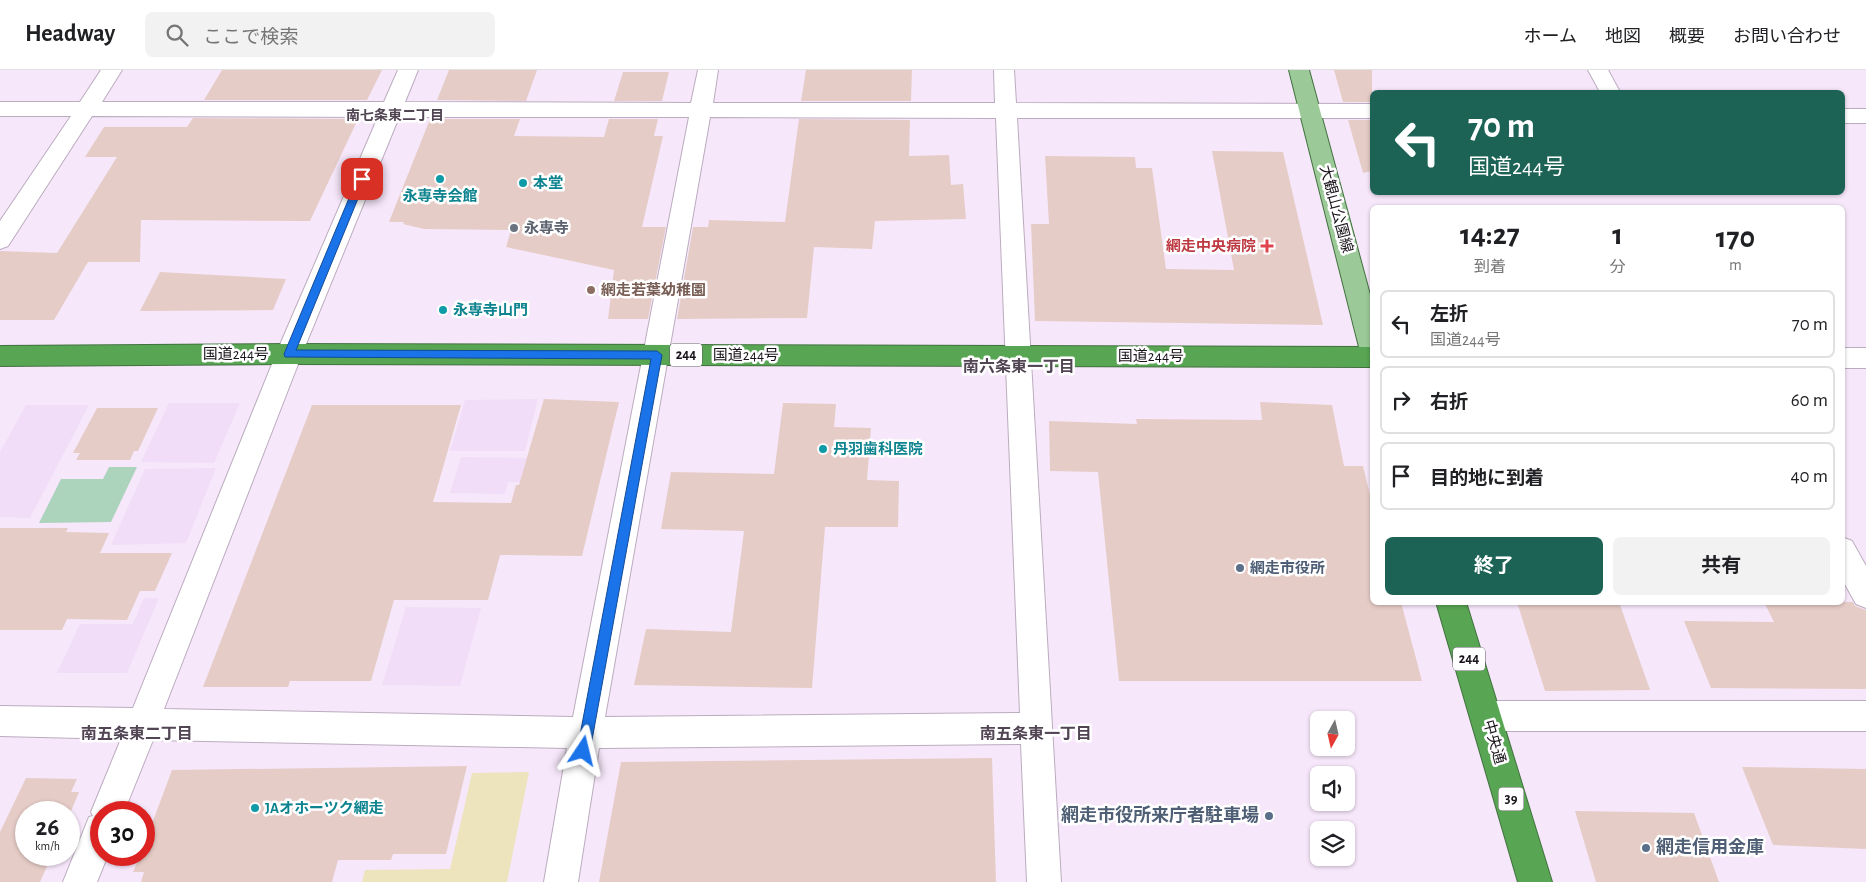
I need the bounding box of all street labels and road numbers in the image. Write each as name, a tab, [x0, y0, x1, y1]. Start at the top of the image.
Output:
street label: 大観山公園線	[1317, 163, 1356, 254]
road number: 244	[670, 344, 702, 366]
street label: 国道244号	[203, 346, 269, 362]
street label: 国道244号	[713, 347, 779, 363]
street label: 国道244号	[1118, 348, 1184, 364]
road number: 244	[1453, 648, 1485, 670]
street label: 中央通	[1481, 718, 1508, 766]
road number: 39	[1498, 788, 1524, 811]

